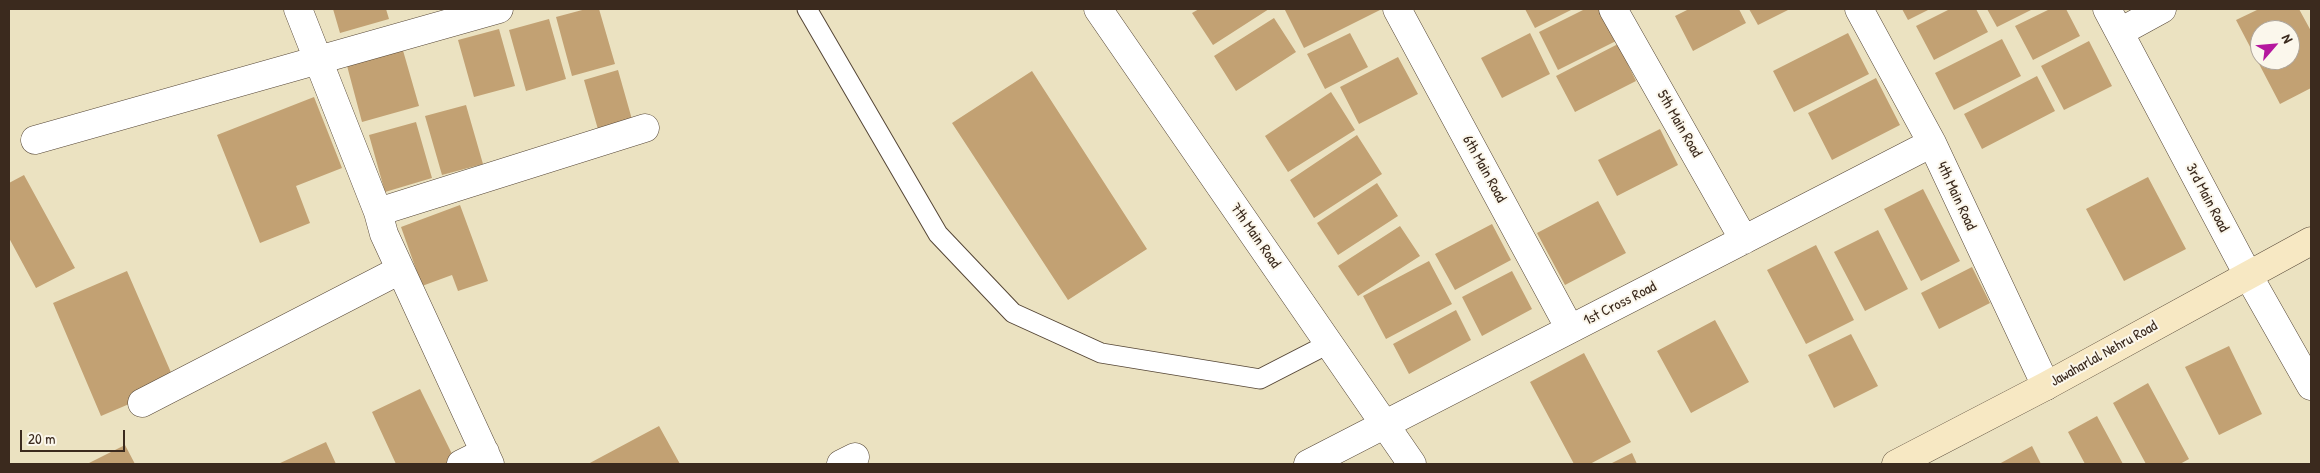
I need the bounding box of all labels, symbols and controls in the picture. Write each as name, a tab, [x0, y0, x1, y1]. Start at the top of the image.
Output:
north arrow	[2250, 20, 2300, 70]
text: N	[2278, 31, 2298, 46]
street label: 5th Main Road	[1653, 87, 1705, 161]
street label: 6th Main Road	[1458, 132, 1510, 206]
street label: 4th Main Road	[1932, 159, 1980, 233]
street label: 3rd Main Road	[2182, 161, 2232, 235]
street label: 7th Main Road	[1226, 200, 1284, 272]
street label: 1st Cross Road	[1581, 278, 1659, 330]
street label: Jawaharlal Nehru Road	[2047, 317, 2161, 391]
scale bar	[22, 420, 128, 452]
text: 20 m	[28, 428, 55, 449]

